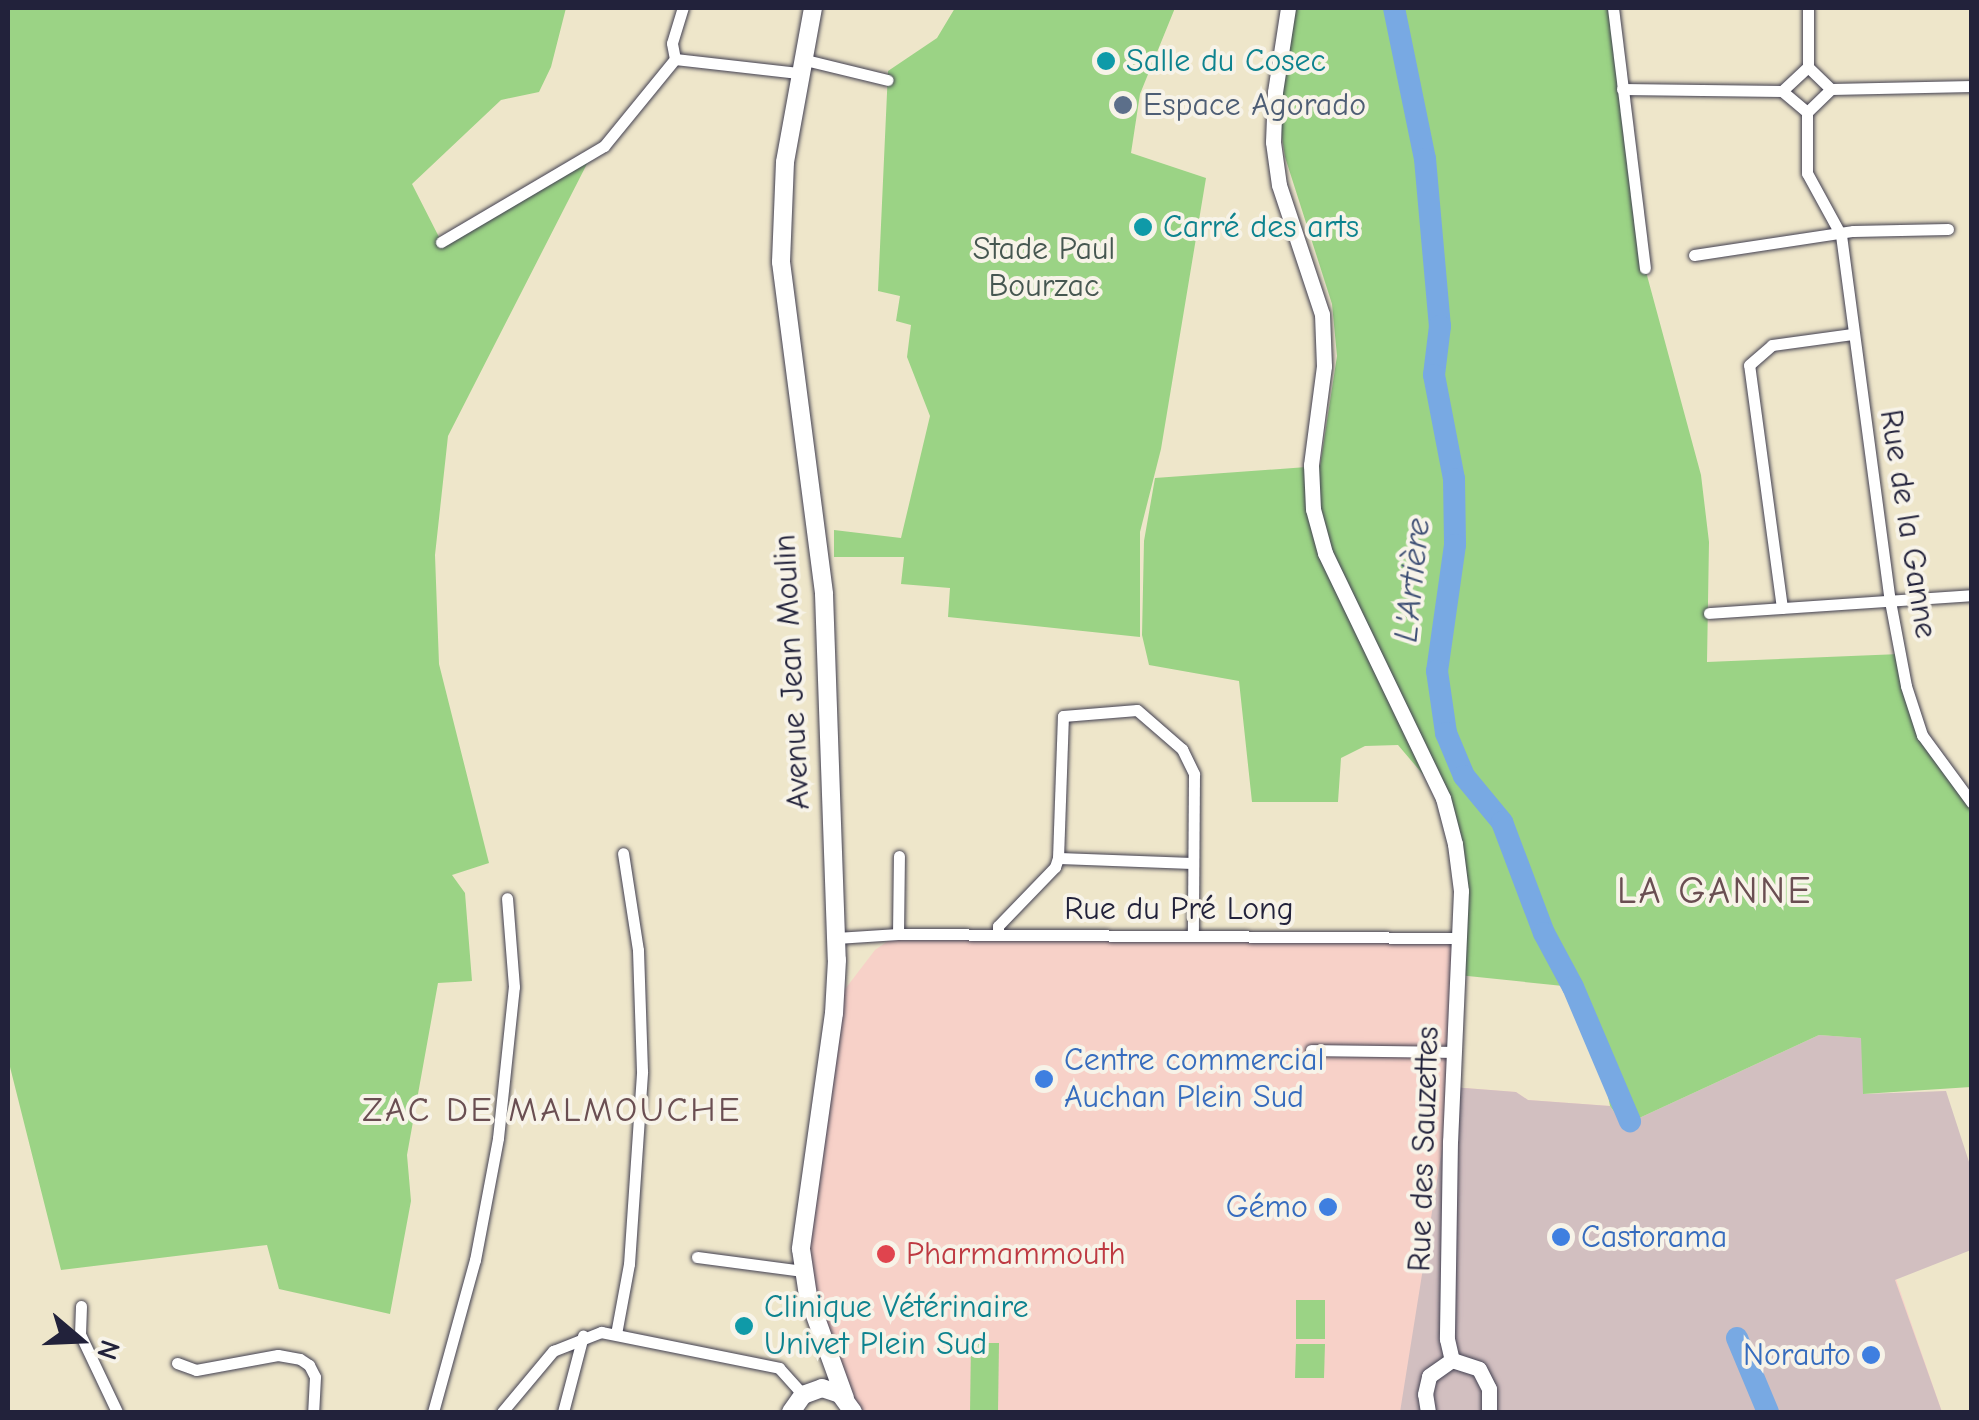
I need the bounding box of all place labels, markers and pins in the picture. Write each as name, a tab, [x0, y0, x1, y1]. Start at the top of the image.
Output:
place label: Salle du Cosec	[1126, 42, 1326, 80]
marker: Salle du Cosec	[1095, 50, 1117, 72]
place label: Espace Agorado	[1143, 86, 1366, 124]
marker: Espace Agorado	[1112, 94, 1134, 116]
place label: Carré des arts	[1163, 208, 1359, 246]
marker: Carré des arts	[1132, 216, 1154, 238]
place label: Centre commercial Auchan Plein Sud	[1064, 1042, 1325, 1117]
marker: Centre commercial Auchan Plein Sud	[1033, 1068, 1055, 1090]
place label: Gémo	[1226, 1188, 1308, 1226]
marker: Gémo	[1317, 1196, 1339, 1218]
place label: Castorama	[1581, 1218, 1727, 1256]
marker: Castorama	[1550, 1226, 1572, 1248]
place label: Pharmammouth	[906, 1235, 1126, 1273]
marker: Pharmammouth	[875, 1243, 897, 1265]
place label: Clinique Vétérinaire Univet Plein Sud	[764, 1289, 1029, 1364]
marker: Clinique Vétérinaire Univet Plein Sud	[733, 1315, 755, 1337]
place label: Norauto	[1743, 1336, 1851, 1374]
marker: Norauto	[1860, 1344, 1882, 1366]

